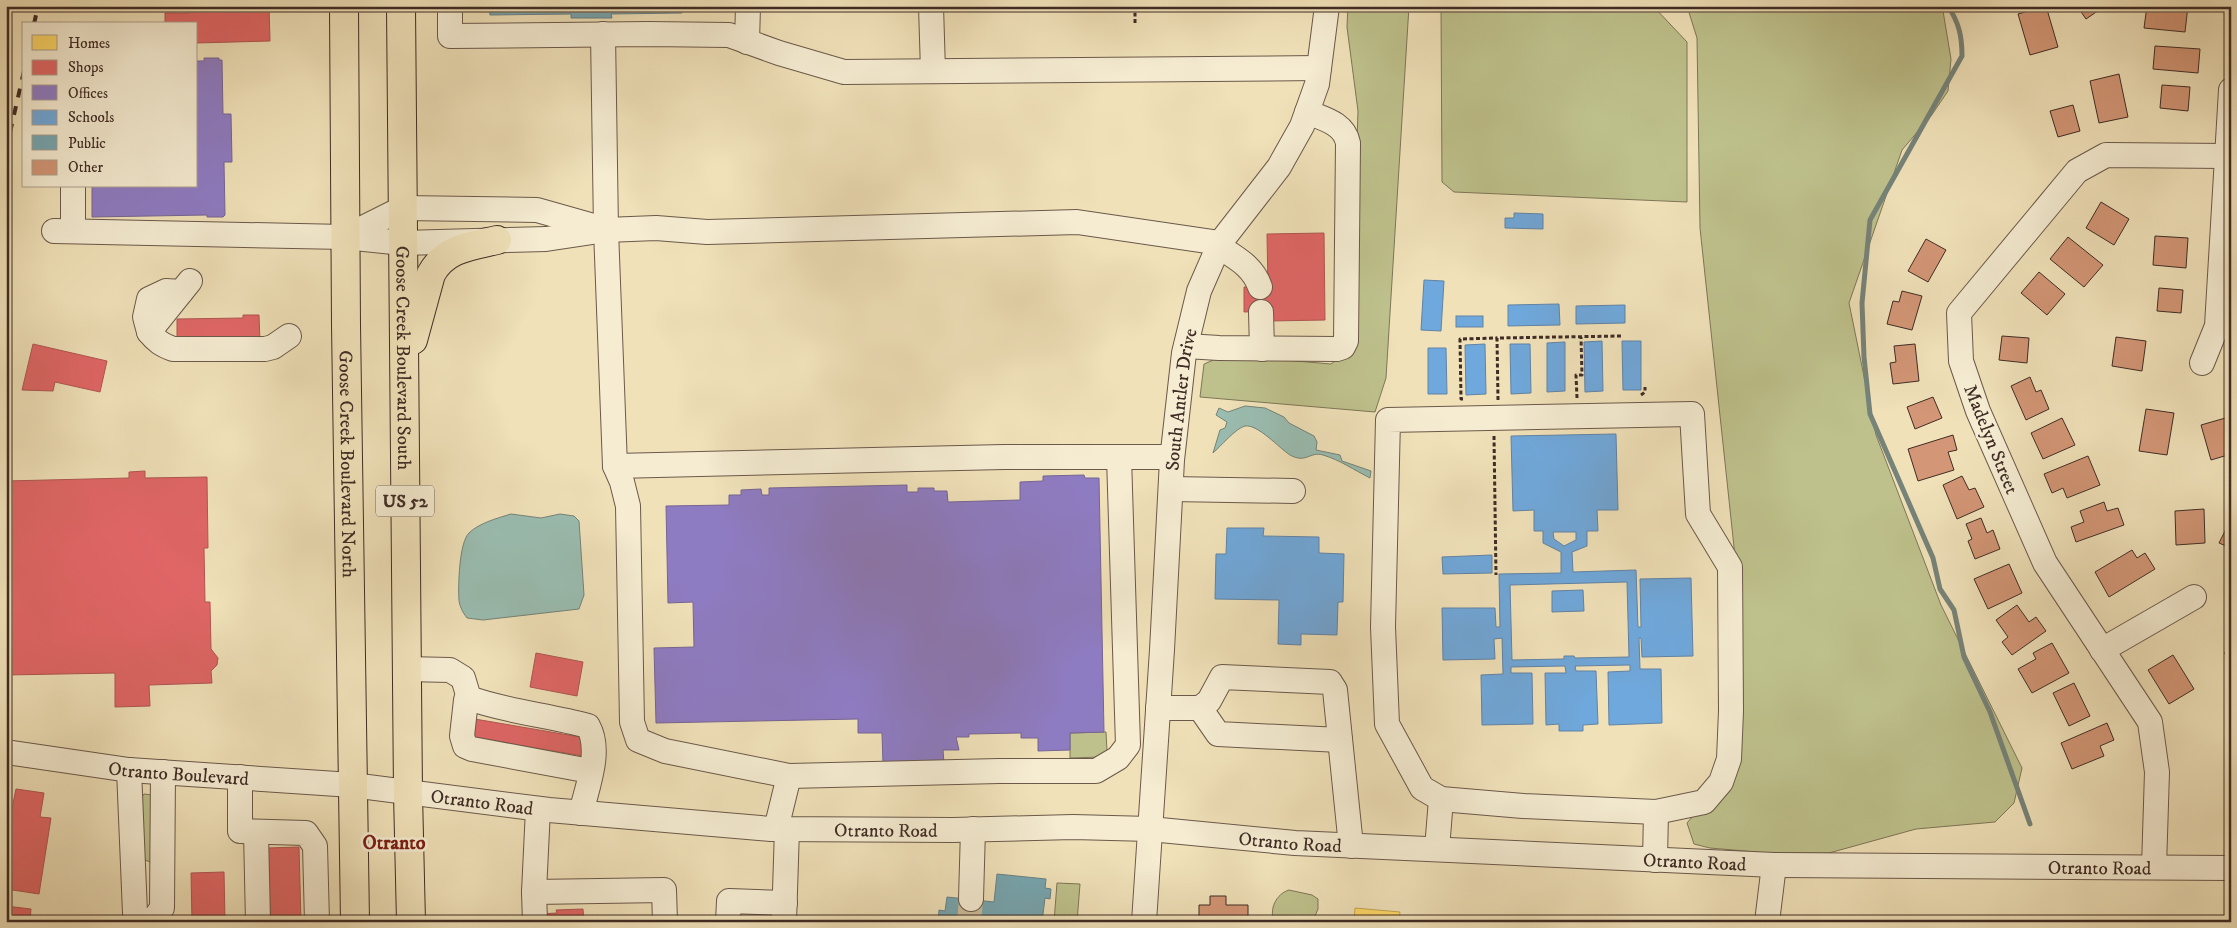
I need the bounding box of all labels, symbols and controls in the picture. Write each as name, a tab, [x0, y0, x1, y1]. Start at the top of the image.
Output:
legend	[22, 22, 198, 188]
text: Homes	[68, 34, 110, 53]
text: Shops	[68, 58, 104, 77]
text: Offices	[68, 84, 108, 103]
text: Schools	[68, 108, 114, 127]
text: Public	[68, 134, 106, 153]
text: Other	[68, 158, 103, 177]
street label: Goose Creek Boulevard South	[390, 246, 415, 470]
street label: South Antler Drive	[1161, 326, 1203, 471]
street label: Goose Creek Boulevard North	[333, 350, 360, 578]
street label: Madelyn Street	[1958, 381, 2023, 498]
road number: US 52	[376, 486, 434, 516]
street label: Otranto Boulevard	[107, 757, 250, 791]
street label: Otranto Road	[429, 785, 535, 821]
street label: Otranto Road	[834, 819, 938, 843]
street label: Otranto Road	[1237, 828, 1343, 858]
district label: Otranto	[363, 831, 426, 856]
street label: Otranto Road	[1642, 849, 1747, 877]
street label: Otranto Road	[2048, 857, 2152, 880]

